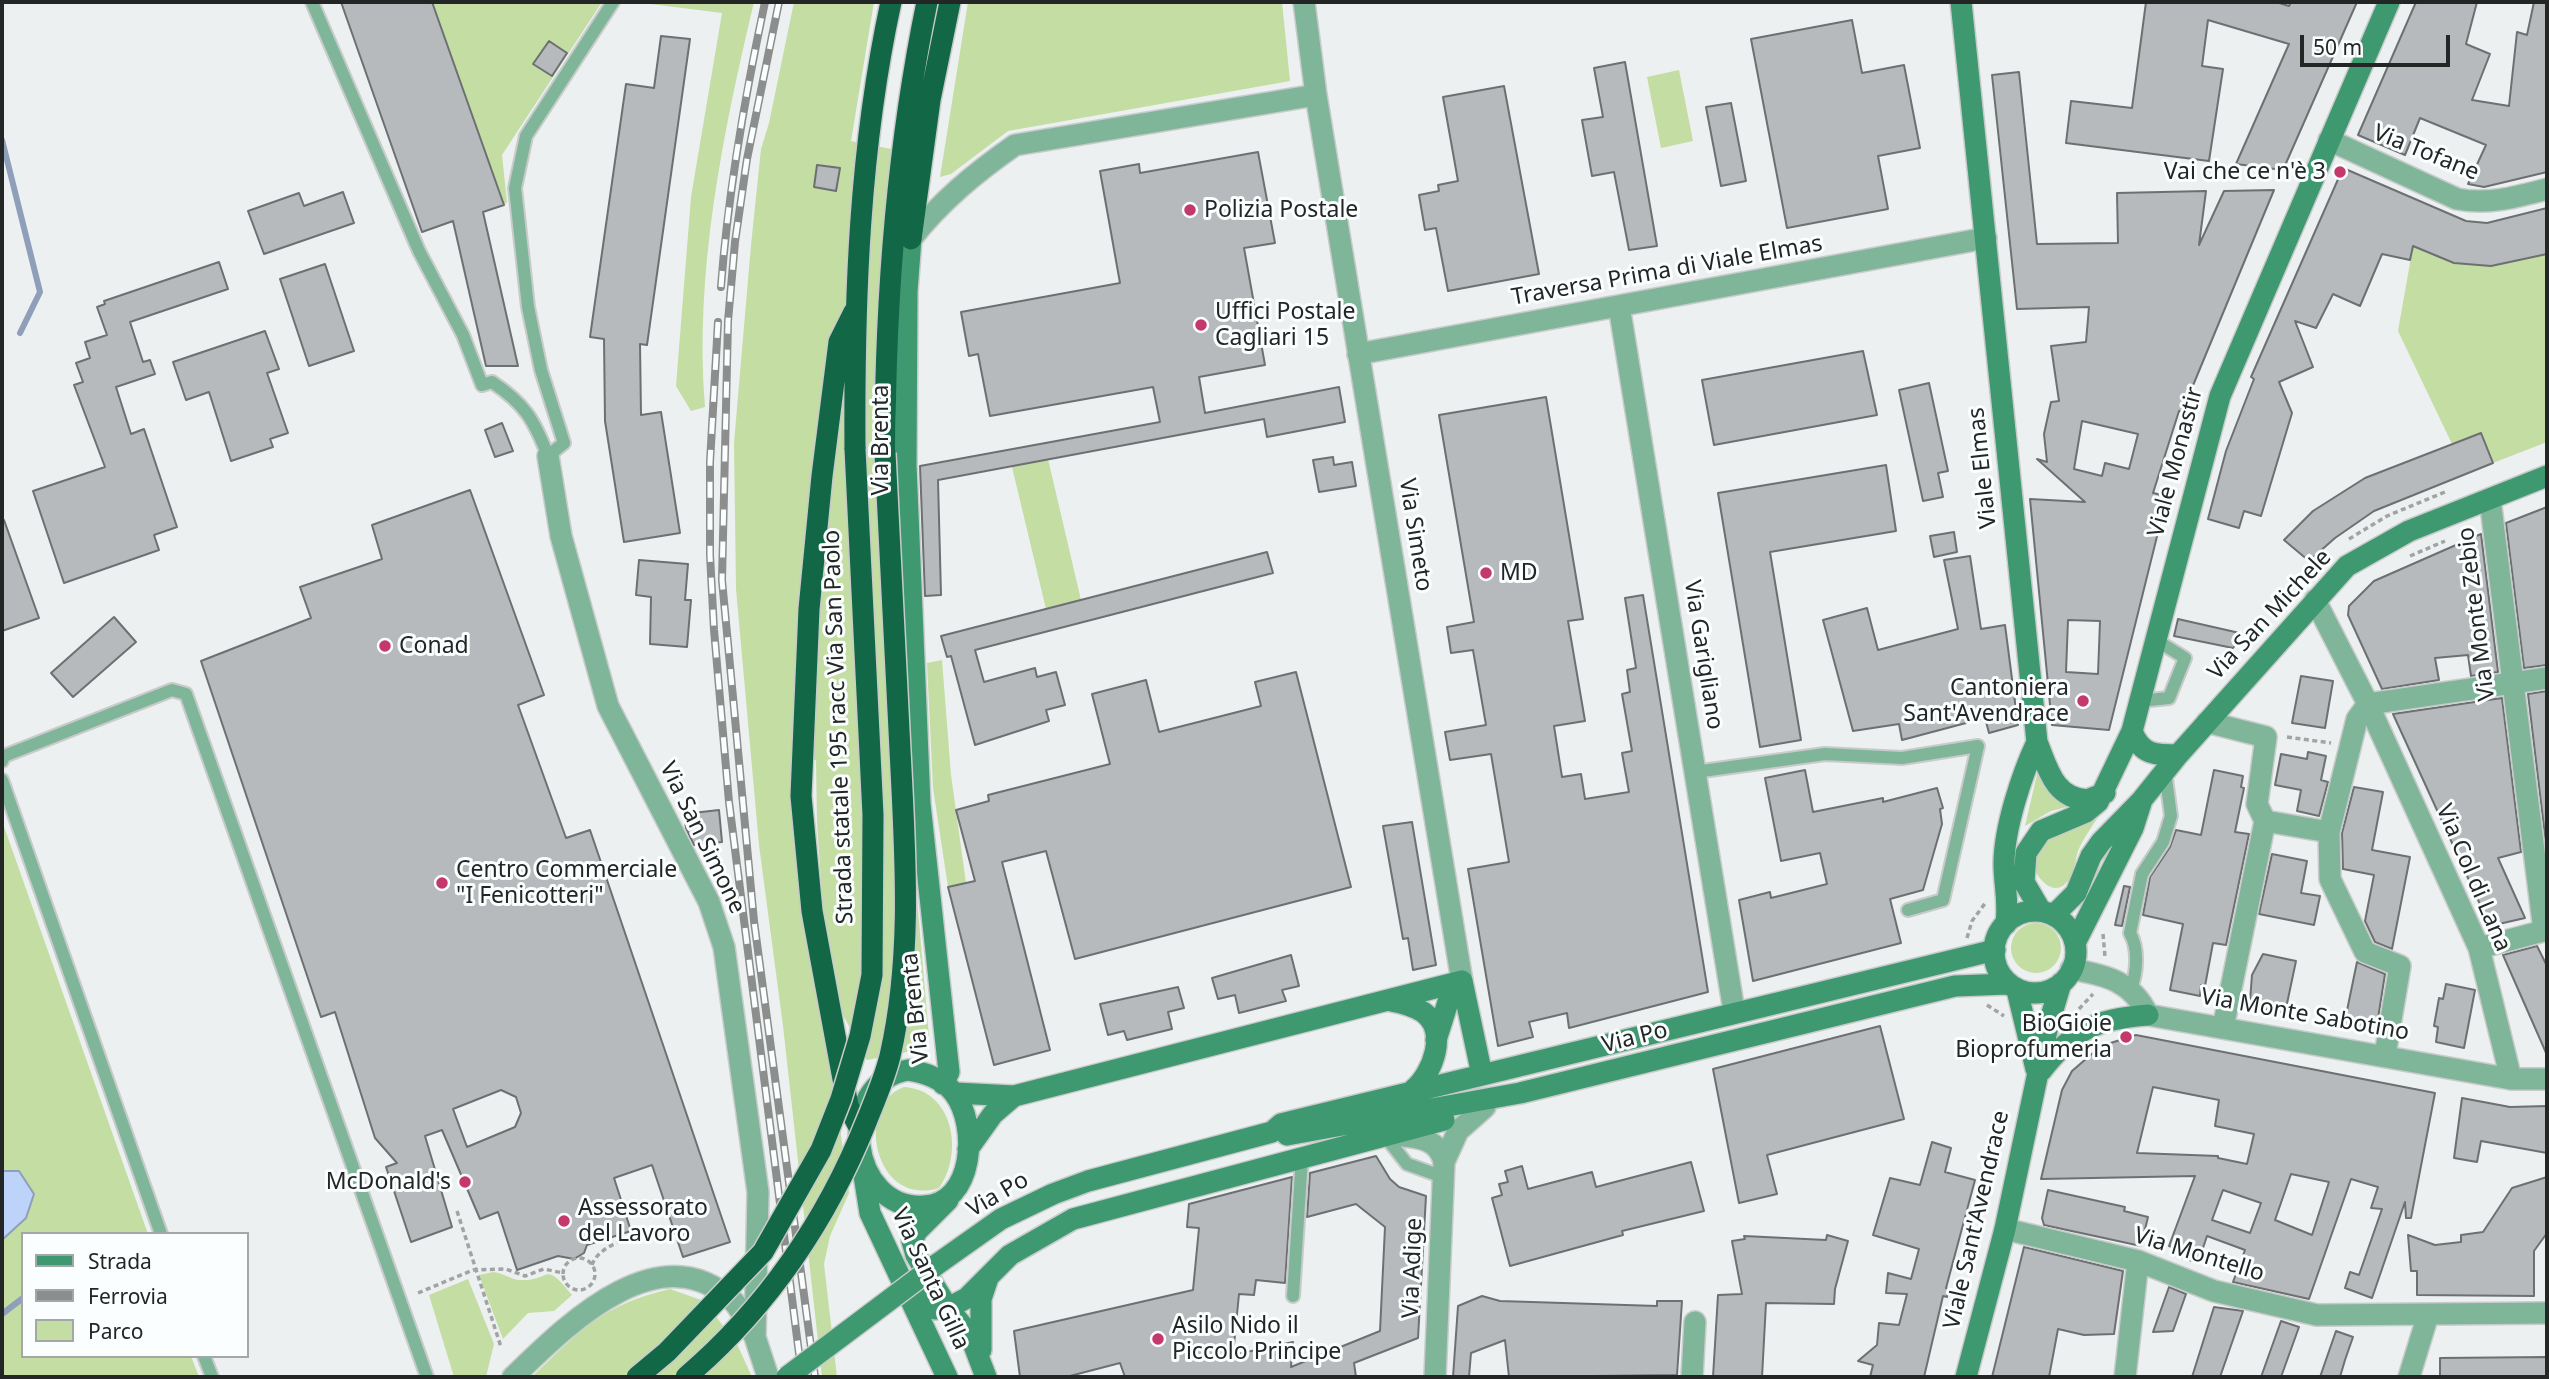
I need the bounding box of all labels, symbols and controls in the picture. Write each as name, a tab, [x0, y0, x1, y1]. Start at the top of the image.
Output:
scale bar	[2304, 21, 2454, 65]
text: 50 m	[2313, 33, 2362, 61]
street label: Via Tofane	[2369, 119, 2483, 187]
place label: Vai che ce n'è 3	[2164, 158, 2326, 186]
marker: Vai che ce n'è 3	[2332, 164, 2348, 180]
place label: Polizia Postale	[1204, 196, 1358, 224]
marker: Polizia Postale	[1182, 202, 1198, 218]
street label: Traversa Prima di Viale Elmas	[1509, 230, 1825, 312]
place label: Uffici Postale Cagliari 15	[1215, 298, 1355, 352]
marker: Uffici Postale Cagliari 15	[1193, 317, 1209, 333]
street label: Viale Monastir	[2143, 384, 2209, 540]
street label: Via Brenta	[867, 385, 895, 495]
street label: Viale Elmas	[1963, 406, 2003, 530]
street label: Via Simeto	[1392, 477, 1438, 593]
street label: Via Monte Zebio	[2453, 525, 2501, 703]
street label: Strada statale 195 racc Via San Paolo	[818, 529, 860, 925]
street label: Via San Michele	[2203, 544, 2337, 686]
place label: MD	[1500, 559, 1538, 587]
marker: MD	[1478, 565, 1494, 581]
street label: Via Garigliano	[1678, 578, 1728, 732]
place label: Conad	[399, 632, 469, 660]
marker: Conad	[377, 638, 393, 654]
place label: Cantoniera Sant'Avendrace	[1903, 674, 2069, 728]
marker: Cantoniera Sant'Avendrace	[2075, 693, 2091, 709]
street label: Via San Simone	[653, 758, 751, 918]
street label: Via Col di Lana	[2430, 800, 2516, 956]
place label: Centro Commerciale "I Fenicotteri"	[456, 856, 677, 910]
marker: Centro Commerciale "I Fenicotteri"	[434, 875, 450, 891]
street label: Via Brenta	[896, 951, 936, 1065]
street label: Via Monte Sabotino	[2199, 983, 2411, 1047]
place label: BioGioie Bioprofumeria	[1955, 1010, 2112, 1064]
street label: Via Po	[1599, 1017, 1671, 1059]
marker: BioGioie Bioprofumeria	[2118, 1029, 2134, 1045]
street label: Viale Sant'Avendrace	[1938, 1108, 2016, 1332]
street label: Via Po	[962, 1166, 1034, 1224]
place label: McDonald's	[326, 1168, 451, 1196]
marker: McDonald's	[457, 1174, 473, 1190]
place label: Assessorato del Lavoro	[578, 1194, 708, 1248]
street label: Via Santa Gilla	[885, 1204, 975, 1354]
marker: Assessorato del Lavoro	[556, 1213, 572, 1229]
street label: Via Adige	[1397, 1217, 1429, 1319]
street label: Via Montello	[2131, 1222, 2267, 1288]
legend	[21, 1232, 248, 1358]
text: Strada	[88, 1247, 152, 1275]
text: Ferrovia	[88, 1282, 168, 1310]
place label: Asilo Nido il Piccolo Principe	[1172, 1312, 1341, 1366]
text: Parco	[88, 1317, 144, 1345]
marker: Asilo Nido il Piccolo Principe	[1150, 1331, 1166, 1347]

